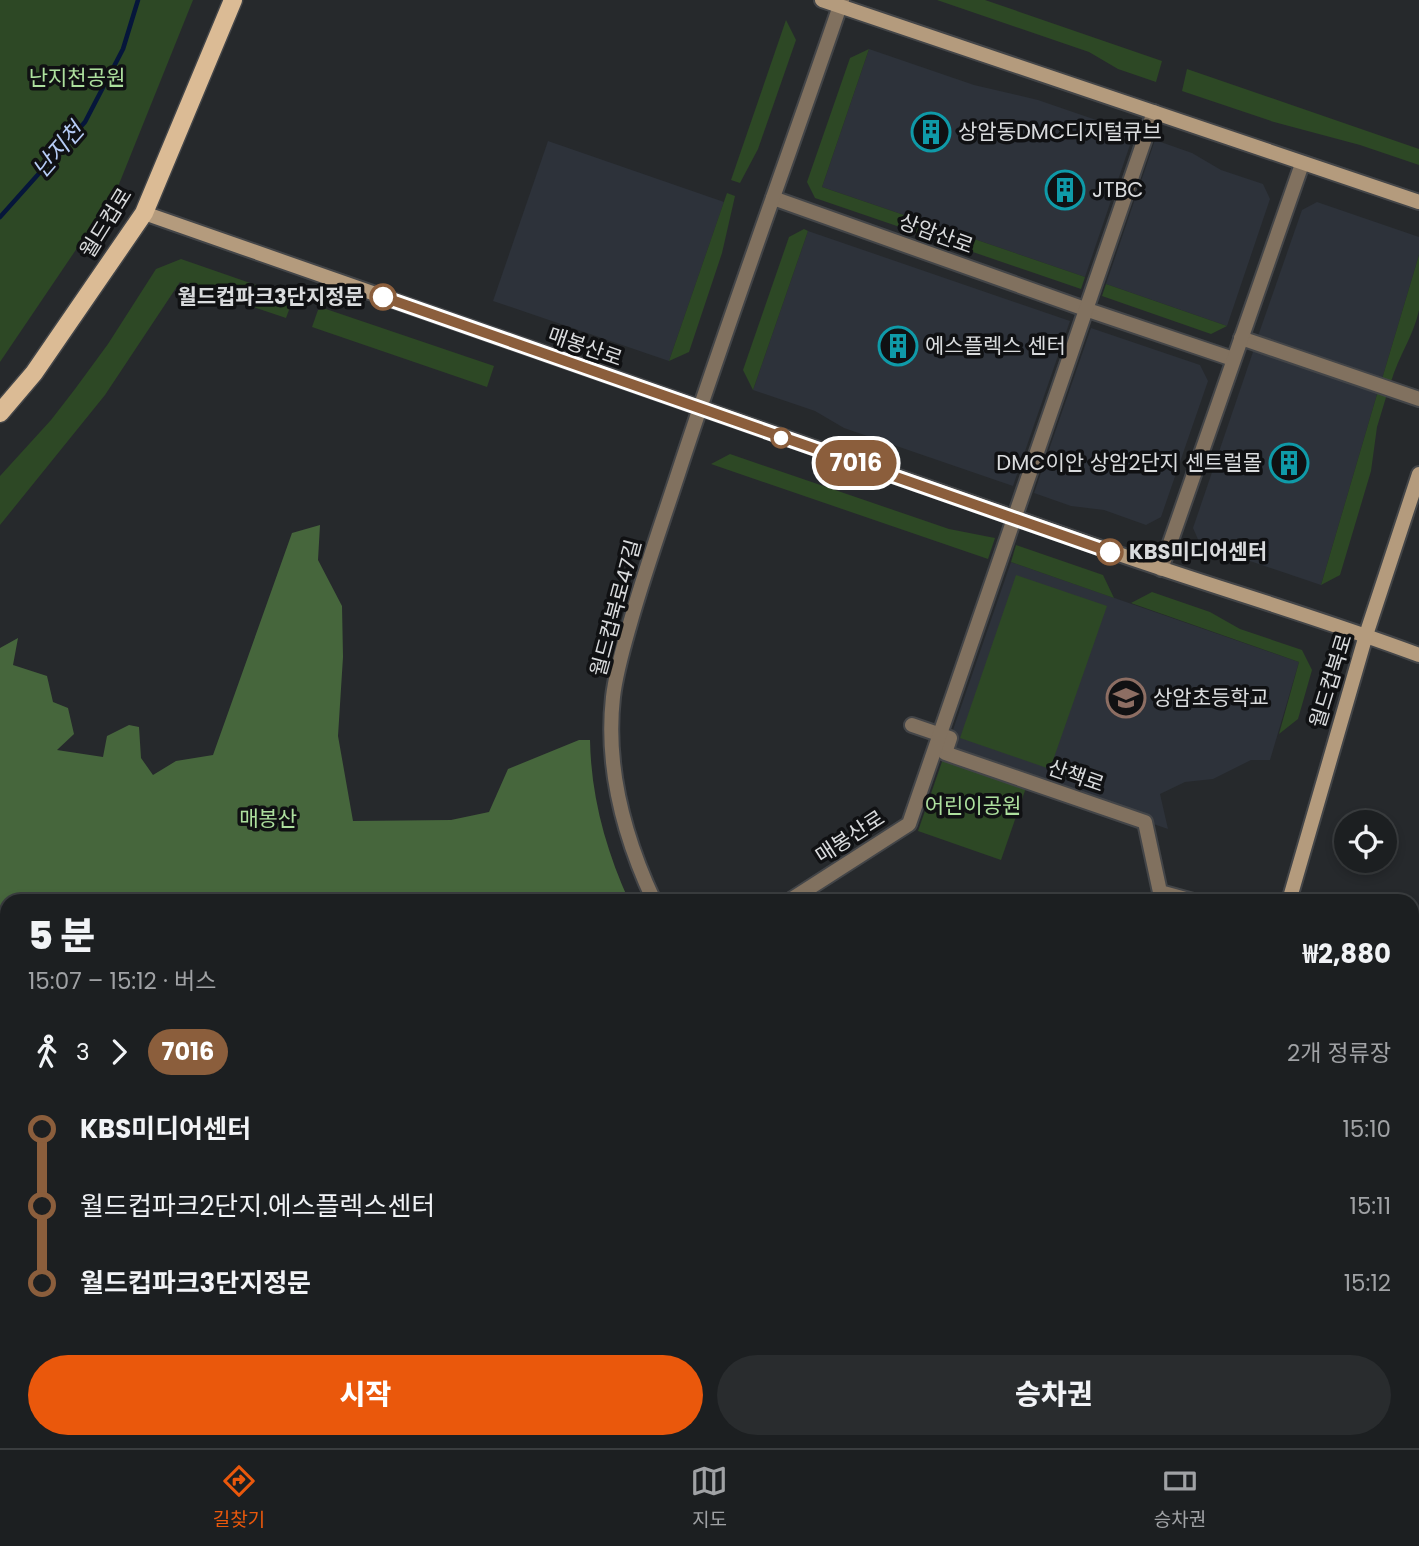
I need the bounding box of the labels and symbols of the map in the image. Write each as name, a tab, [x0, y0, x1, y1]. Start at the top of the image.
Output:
park label: 난지천공원	[29, 63, 125, 92]
building icon: 상암동DMC디지털큐브	[910, 111, 952, 153]
water label: 난지천	[25, 113, 93, 184]
place label: 상암동DMC디지털큐브	[958, 117, 1162, 146]
building icon: JTBC	[1044, 169, 1086, 211]
place label: JTBC	[1092, 175, 1144, 204]
street label: 월드컵로	[73, 182, 138, 263]
street label: 상암산로	[895, 207, 977, 260]
place label: 월드컵파크3단지정문	[177, 282, 364, 311]
marker: 월드컵파크3단지정문	[370, 284, 396, 310]
street label: 매봉산로	[544, 320, 626, 373]
building icon: 에스플렉스 센터	[877, 325, 919, 367]
place label: 에스플렉스 센터	[925, 331, 1066, 360]
unlabelled marker	[771, 428, 791, 448]
line badge: 7016	[807, 440, 905, 486]
building icon: DMC이안 상암2단지 센트럴몰	[1268, 442, 1310, 484]
place label: DMC이안 상암2단지 센트럴몰	[996, 448, 1262, 477]
street label: 월드컵북로47길	[583, 536, 648, 680]
place label: KBS미디어센터	[1129, 537, 1267, 566]
marker: KBS미디어센터	[1097, 539, 1123, 565]
street label: 월드컵북로	[1303, 630, 1359, 731]
school or university icon: 상암초등학교	[1105, 677, 1147, 719]
place label: 상암초등학교	[1153, 683, 1269, 712]
street label: 산책로	[1044, 752, 1108, 799]
park label: 어린이공원	[925, 791, 1021, 820]
street label: 매봉산로	[809, 803, 890, 870]
park label: 매봉산	[239, 804, 297, 833]

